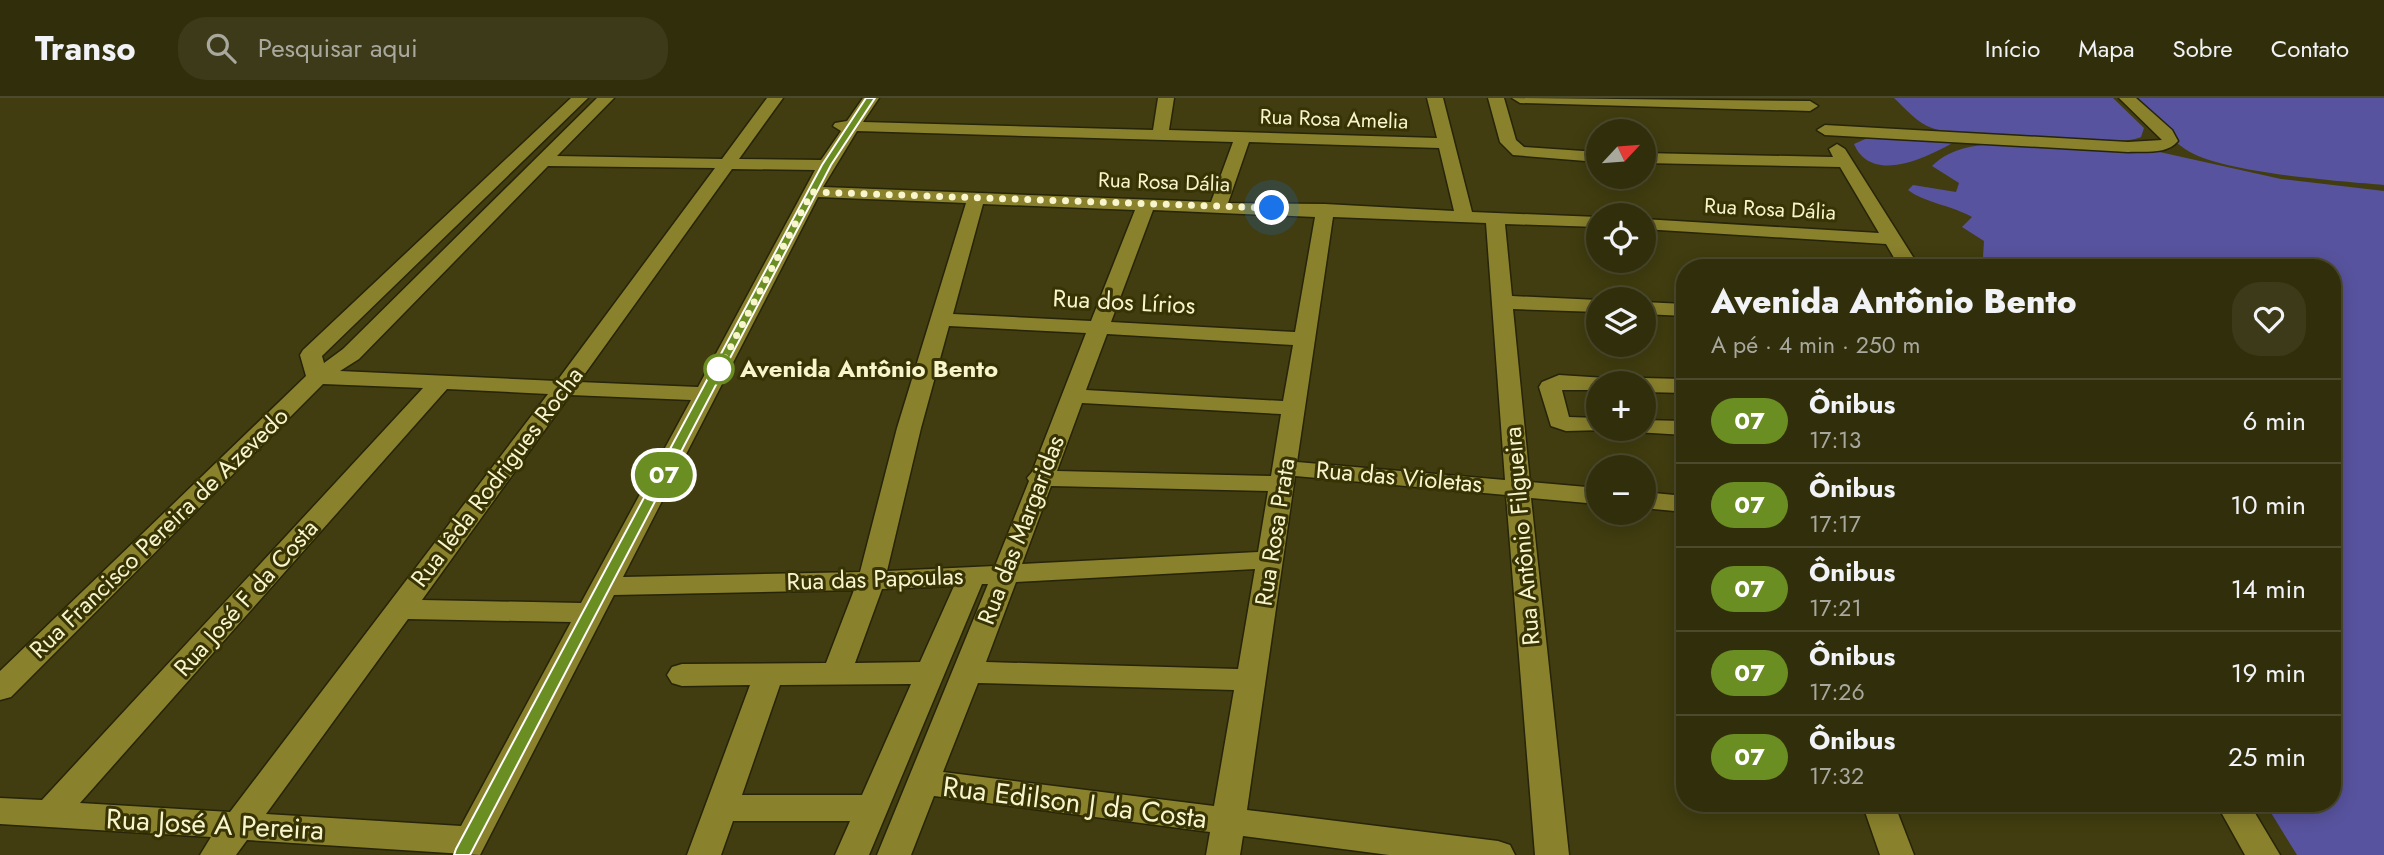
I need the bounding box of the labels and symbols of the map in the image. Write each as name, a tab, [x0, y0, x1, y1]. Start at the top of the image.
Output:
street label: Rua Rosa Amelia	[1259, 101, 1409, 137]
north arrow	[1586, 119, 1656, 189]
street label: Rua Rosa Dália	[1097, 165, 1231, 199]
your location	[1254, 190, 1289, 225]
street label: Rua Rosa Dália	[1703, 191, 1837, 227]
street label: Rua dos Lírios	[1052, 280, 1196, 323]
place label: Avenida Antônio Bento	[739, 351, 998, 386]
marker: Avenida Antônio Bento	[704, 354, 734, 384]
street label: Rua Iêda Rodrigues Rocha	[402, 359, 591, 594]
street label: Rua Francisco Pereira de Azevedo	[21, 399, 296, 666]
street label: Rua Antônio Filgueira	[1494, 425, 1549, 647]
street label: Rua das Margaridas	[968, 430, 1073, 630]
line badge: 07	[632, 452, 696, 498]
street label: Rua das Violetas	[1314, 452, 1484, 501]
street label: Rua Rosa Prata	[1246, 455, 1303, 608]
street label: Rua José F da Costa	[165, 511, 326, 684]
street label: Rua das Papoulas	[786, 558, 964, 599]
street label: Rua Edilson J da Costa	[940, 766, 1209, 839]
street label: Rua José A Pereira	[105, 798, 325, 851]

